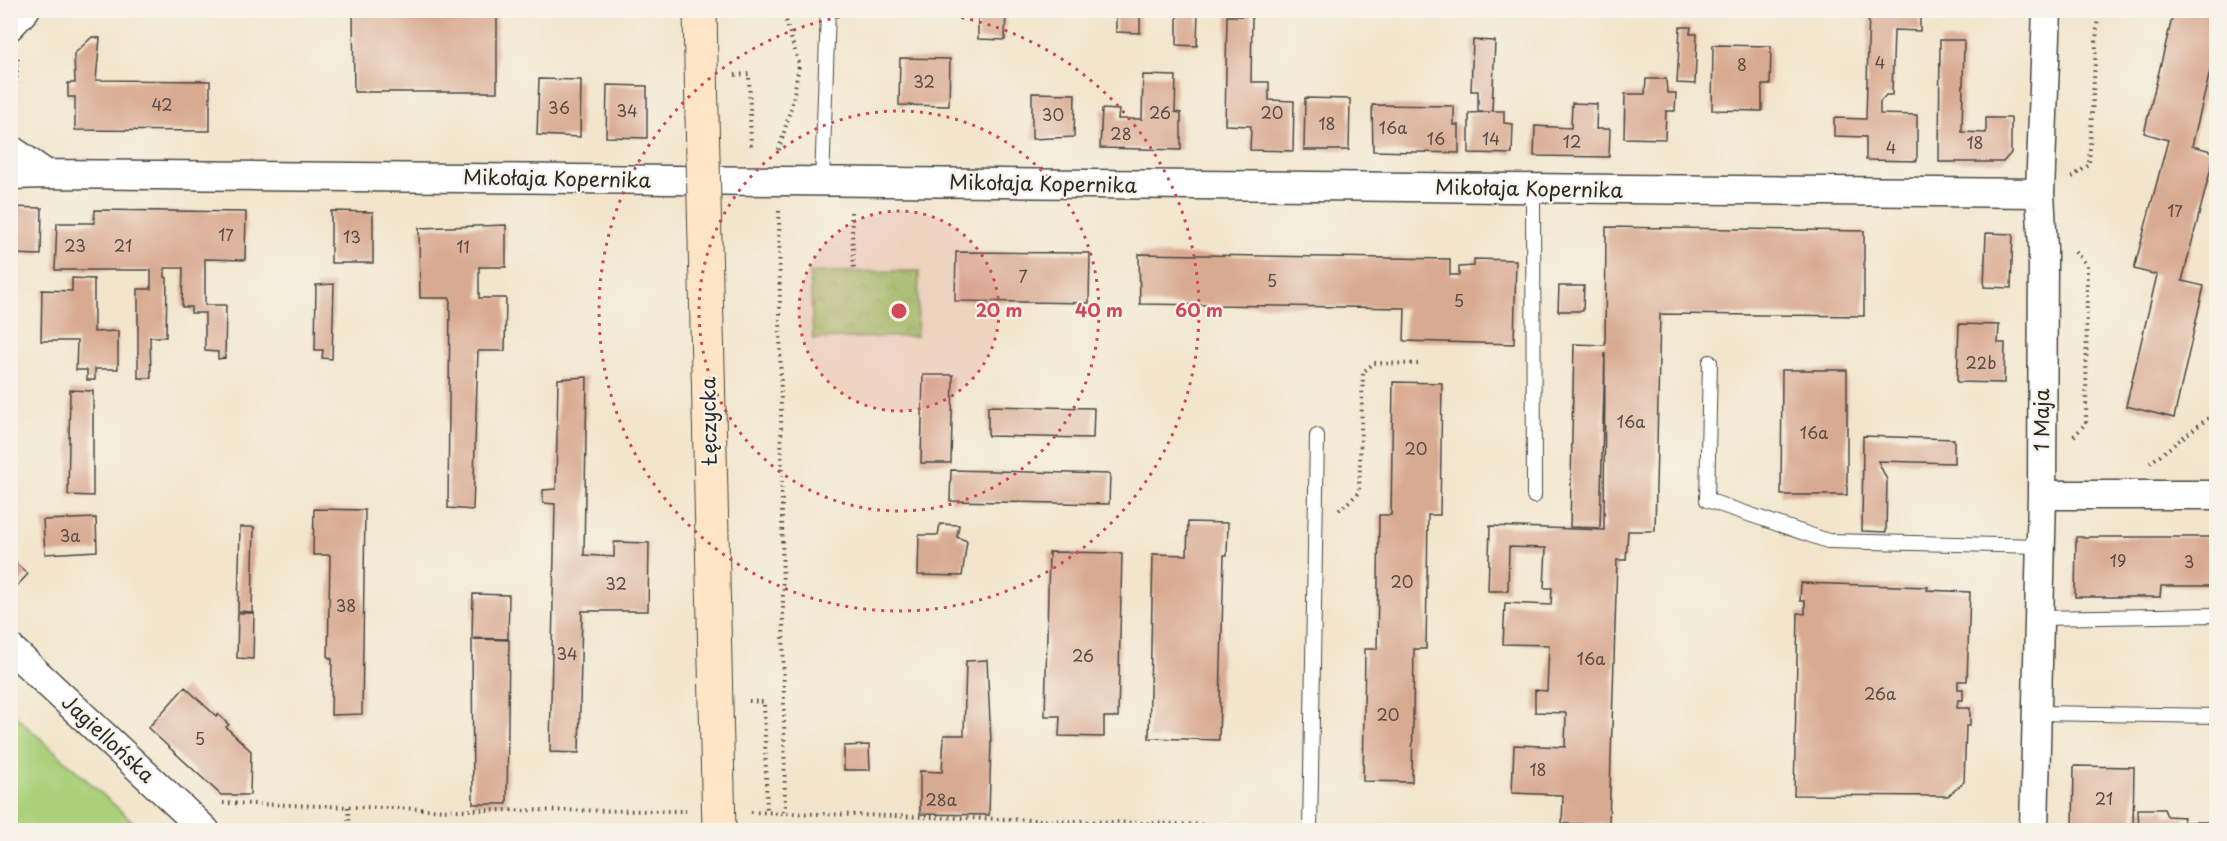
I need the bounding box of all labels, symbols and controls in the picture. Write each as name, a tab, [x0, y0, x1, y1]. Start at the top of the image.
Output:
house number: 4	[1875, 50, 1885, 74]
house number: 8	[1737, 52, 1747, 76]
house number: 32	[913, 69, 935, 93]
house number: 42	[151, 92, 173, 116]
house number: 36	[548, 95, 570, 119]
house number: 34	[616, 98, 638, 122]
house number: 26	[1149, 100, 1171, 124]
house number: 20	[1261, 100, 1283, 124]
house number: 30	[1042, 102, 1064, 126]
house number: 18	[1318, 111, 1336, 135]
house number: 16a	[1379, 115, 1407, 139]
house number: 28	[1110, 121, 1132, 145]
house number: 16	[1427, 126, 1445, 150]
house number: 14	[1482, 126, 1500, 150]
house number: 12	[1563, 129, 1581, 153]
house number: 18	[1966, 130, 1984, 154]
house number: 4	[1886, 135, 1896, 159]
street label: Mikołaja Kopernika	[463, 161, 652, 195]
street label: Mikołaja Kopernika	[949, 166, 1138, 200]
street label: Mikołaja Kopernika	[1435, 171, 1624, 205]
house number: 17	[2167, 198, 2183, 222]
house number: 17	[218, 222, 234, 246]
house number: 13	[343, 224, 361, 248]
house number: 23	[64, 233, 86, 257]
house number: 21	[114, 233, 132, 257]
house number: 11	[456, 234, 470, 258]
house number: 7	[1018, 264, 1028, 288]
house number: 5	[1267, 268, 1277, 292]
house number: 5	[1454, 288, 1464, 312]
text: 20 m	[976, 296, 1022, 323]
text: 40 m	[1075, 296, 1123, 323]
text: 60 m	[1175, 296, 1223, 323]
centre of rings	[889, 301, 909, 321]
house number: 22b	[1966, 350, 1996, 374]
street label: Łęczycka	[692, 376, 724, 466]
street label: 1 Maja	[2026, 388, 2056, 451]
house number: 16a	[1617, 409, 1645, 433]
house number: 16a	[1800, 420, 1828, 444]
house number: 20	[1405, 436, 1427, 460]
house number: 3a	[60, 523, 80, 547]
house number: 19	[2110, 548, 2126, 572]
house number: 3	[2184, 549, 2194, 573]
house number: 20	[1391, 569, 1413, 593]
house number: 32	[605, 571, 627, 595]
house number: 38	[336, 593, 356, 617]
house number: 34	[556, 641, 578, 665]
house number: 26	[1072, 643, 1094, 667]
house number: 16a	[1577, 646, 1605, 670]
house number: 26a	[1864, 681, 1896, 705]
street label: Jagiellońska	[56, 687, 162, 790]
house number: 20	[1377, 702, 1399, 726]
house number: 5	[195, 726, 205, 750]
house number: 18	[1529, 757, 1547, 781]
house number: 21	[2095, 786, 2113, 810]
house number: 28a	[925, 787, 957, 811]

